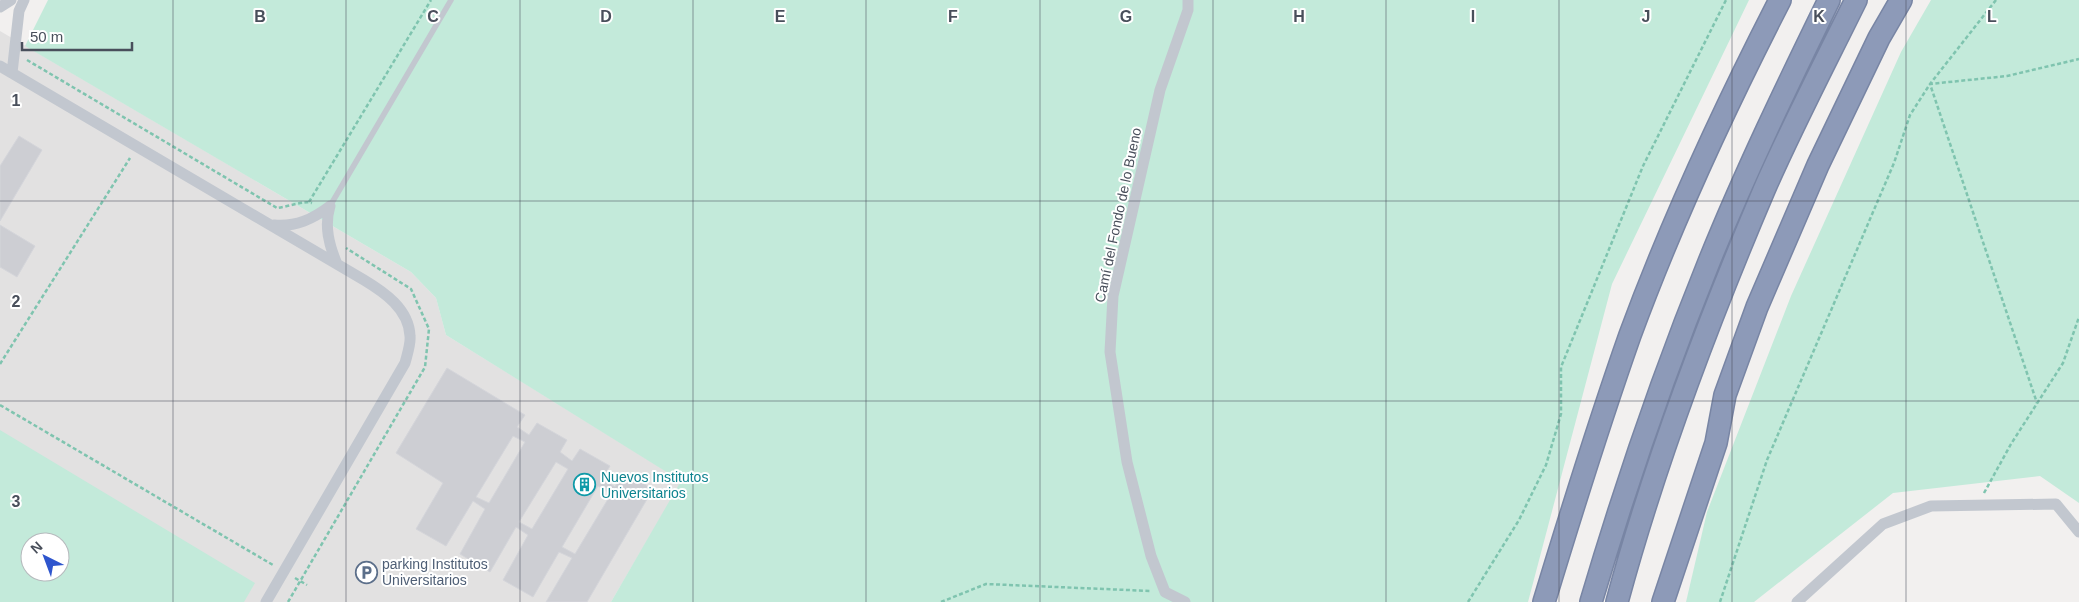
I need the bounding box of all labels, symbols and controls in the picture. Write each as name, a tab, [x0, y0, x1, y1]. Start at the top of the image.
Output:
text: B	[254, 8, 266, 25]
text: C	[427, 8, 439, 25]
text: D	[600, 8, 612, 25]
text: E	[775, 8, 786, 25]
text: F	[948, 8, 958, 25]
text: G	[1120, 8, 1132, 25]
text: H	[1293, 8, 1305, 25]
text: I	[1471, 8, 1475, 25]
text: J	[1642, 8, 1650, 25]
text: K	[1813, 8, 1825, 25]
text: L	[1987, 8, 1997, 25]
scale bar	[22, 20, 132, 52]
text: 50 m	[30, 28, 63, 45]
text: 1	[12, 92, 21, 109]
street label: Camí del Fondo de lo Bueno	[1092, 126, 1144, 304]
text: 2	[12, 293, 21, 310]
place label: Nuevos Institutos Universitarios	[601, 469, 708, 501]
building icon: Nuevos Institutos Universitarios	[573, 473, 597, 497]
text: 3	[12, 493, 21, 510]
north arrow	[20, 532, 70, 582]
text: N	[27, 538, 45, 557]
place label: parking Institutos Universitarios	[382, 556, 488, 588]
parking icon: parking Institutos Universitarios	[354, 560, 378, 584]

